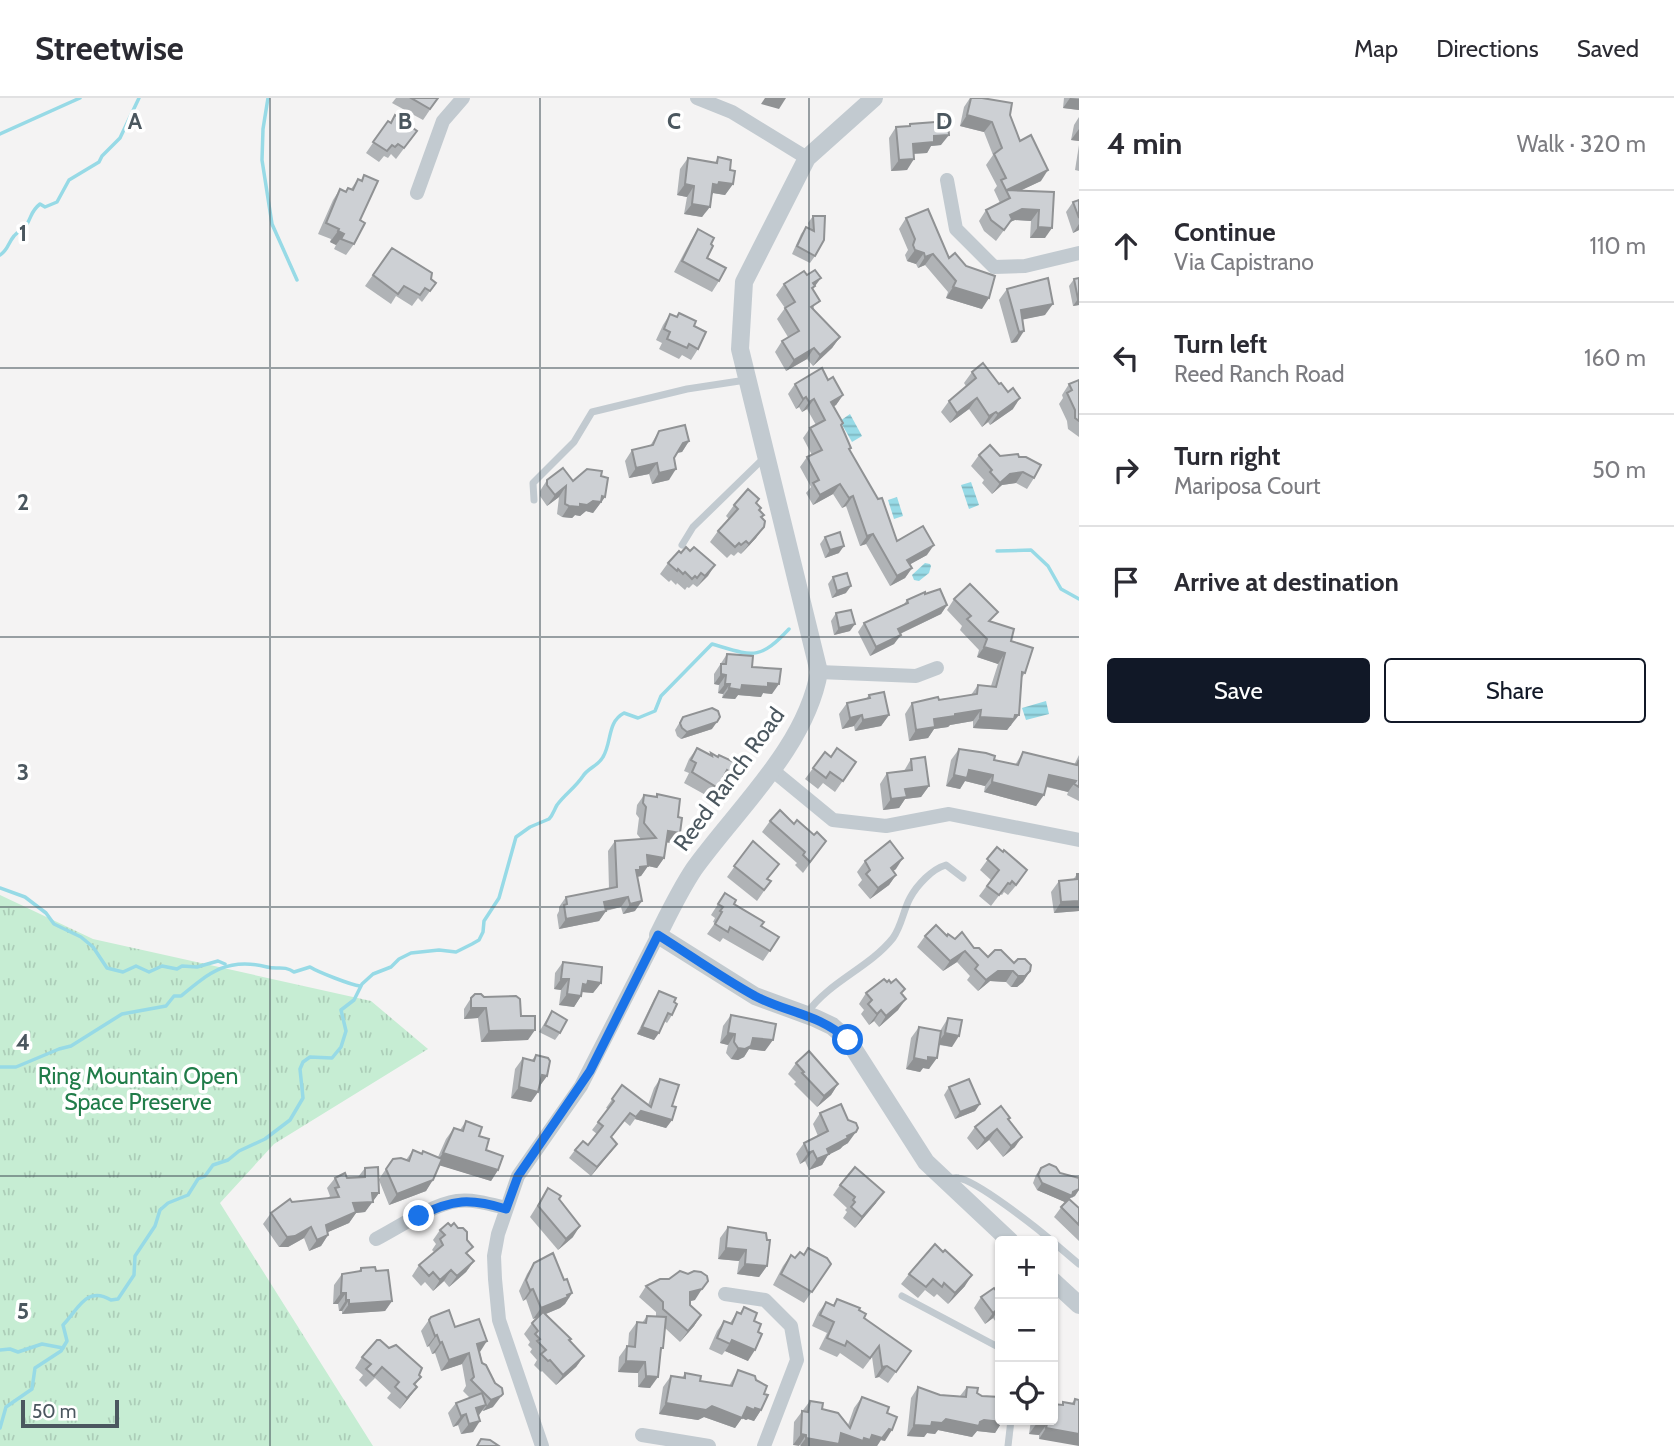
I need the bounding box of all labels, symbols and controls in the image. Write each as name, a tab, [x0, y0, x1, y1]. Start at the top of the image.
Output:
text: Streetwise	[35, 28, 184, 68]
text: Map	[1354, 34, 1398, 63]
text: Directions	[1436, 34, 1539, 63]
text: Saved	[1577, 34, 1639, 63]
text: A	[128, 107, 143, 135]
text: B	[398, 107, 412, 135]
text: C	[667, 107, 681, 135]
text: D	[936, 107, 952, 135]
text: 4 min	[1107, 125, 1182, 162]
text: Walk · 320 m	[1517, 130, 1646, 158]
text: Continue	[1174, 216, 1276, 248]
text: 1	[19, 219, 27, 247]
icon: ahead	[1107, 227, 1145, 265]
text: 110 m	[1590, 232, 1646, 260]
text: Via Capistrano	[1174, 248, 1314, 276]
text: Turn left	[1174, 328, 1267, 360]
icon: left	[1107, 339, 1145, 377]
text: 160 m	[1584, 344, 1646, 372]
text: Reed Ranch Road	[1174, 360, 1345, 388]
text: Turn right	[1174, 440, 1280, 472]
icon: right	[1107, 451, 1145, 489]
text: 50 m	[1592, 456, 1646, 484]
text: Mariposa Court	[1174, 472, 1321, 500]
text: 2	[17, 488, 29, 516]
icon: arrive	[1107, 563, 1145, 601]
text: Arrive at destination	[1174, 566, 1399, 598]
button: Save	[1107, 658, 1370, 723]
button: Share	[1384, 658, 1646, 723]
street label: Reed Ranch Road	[668, 702, 790, 856]
text: 3	[17, 758, 29, 786]
route start	[832, 1024, 863, 1055]
text: 4	[16, 1028, 30, 1056]
park label: Ring Mountain Open Space Preserve	[38, 1062, 238, 1116]
route end	[403, 1200, 434, 1231]
map controls	[995, 1236, 1058, 1425]
button: +	[995, 1236, 1058, 1299]
text: 5	[17, 1297, 29, 1325]
button: −	[995, 1299, 1058, 1362]
button: locate	[995, 1362, 1058, 1425]
scale bar	[21, 1397, 119, 1429]
text: 50 m	[32, 1400, 76, 1423]

